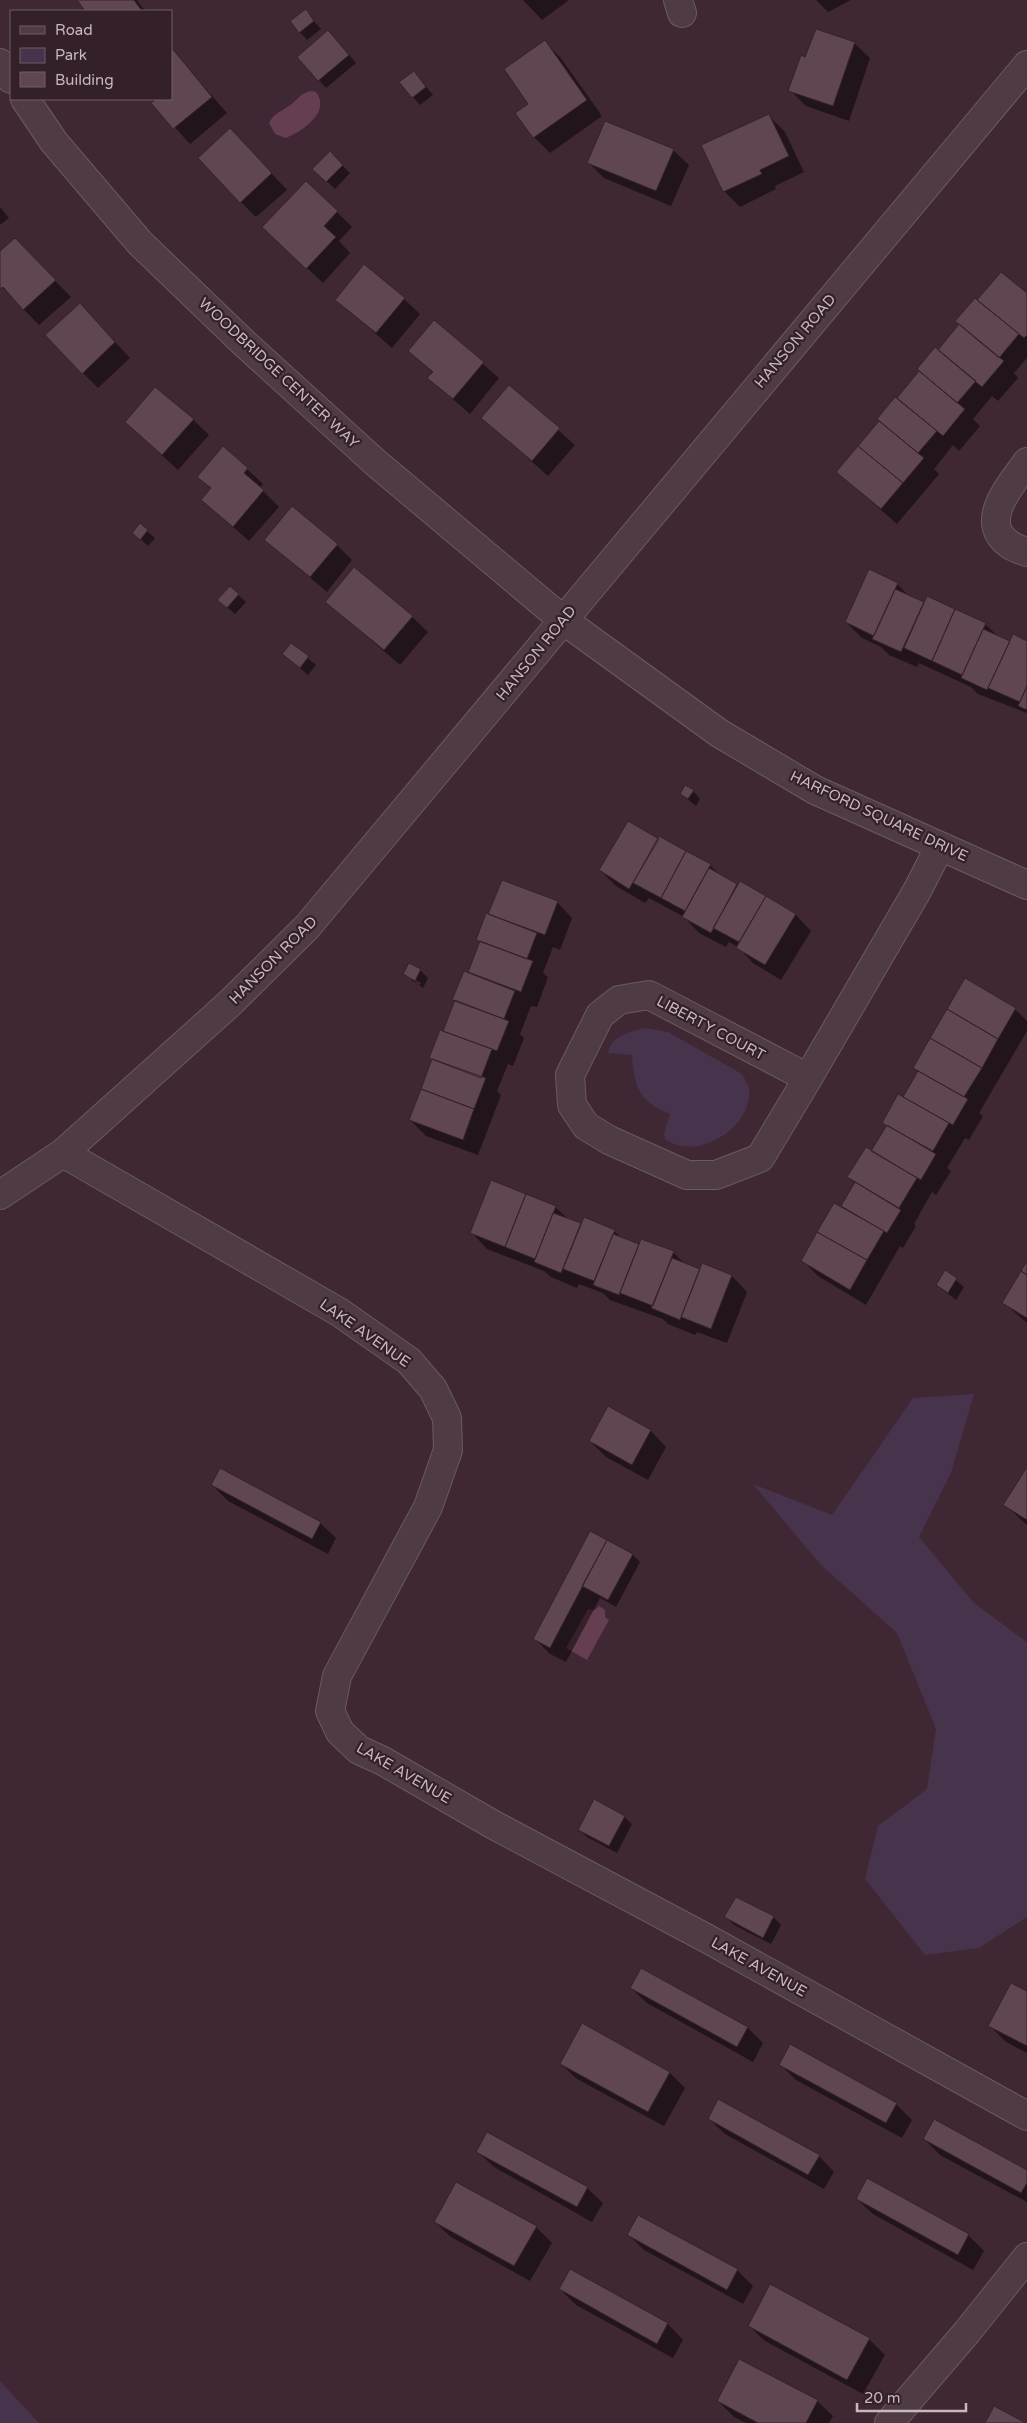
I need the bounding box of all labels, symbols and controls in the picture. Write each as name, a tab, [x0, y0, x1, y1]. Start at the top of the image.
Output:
legend	[10, 10, 172, 100]
text: Road	[55, 21, 93, 39]
text: Park	[55, 46, 87, 64]
text: Building	[55, 71, 114, 89]
street label: HANSON ROAD	[750, 290, 840, 392]
street label: WOODBRIDGE CENTER WAY	[195, 294, 363, 452]
street label: HANSON ROAD	[492, 602, 580, 704]
street label: HARFORD SQUARE DRIVE	[787, 767, 971, 865]
street label: HANSON ROAD	[225, 912, 321, 1008]
street label: LIBERTY COURT	[654, 992, 768, 1064]
street label: LAKE AVENUE	[316, 1295, 414, 1371]
street label: LAKE AVENUE	[353, 1739, 455, 1807]
street label: LAKE AVENUE	[708, 1933, 810, 2001]
scale bar	[857, 2380, 966, 2412]
text: 20 m	[864, 2389, 901, 2407]

